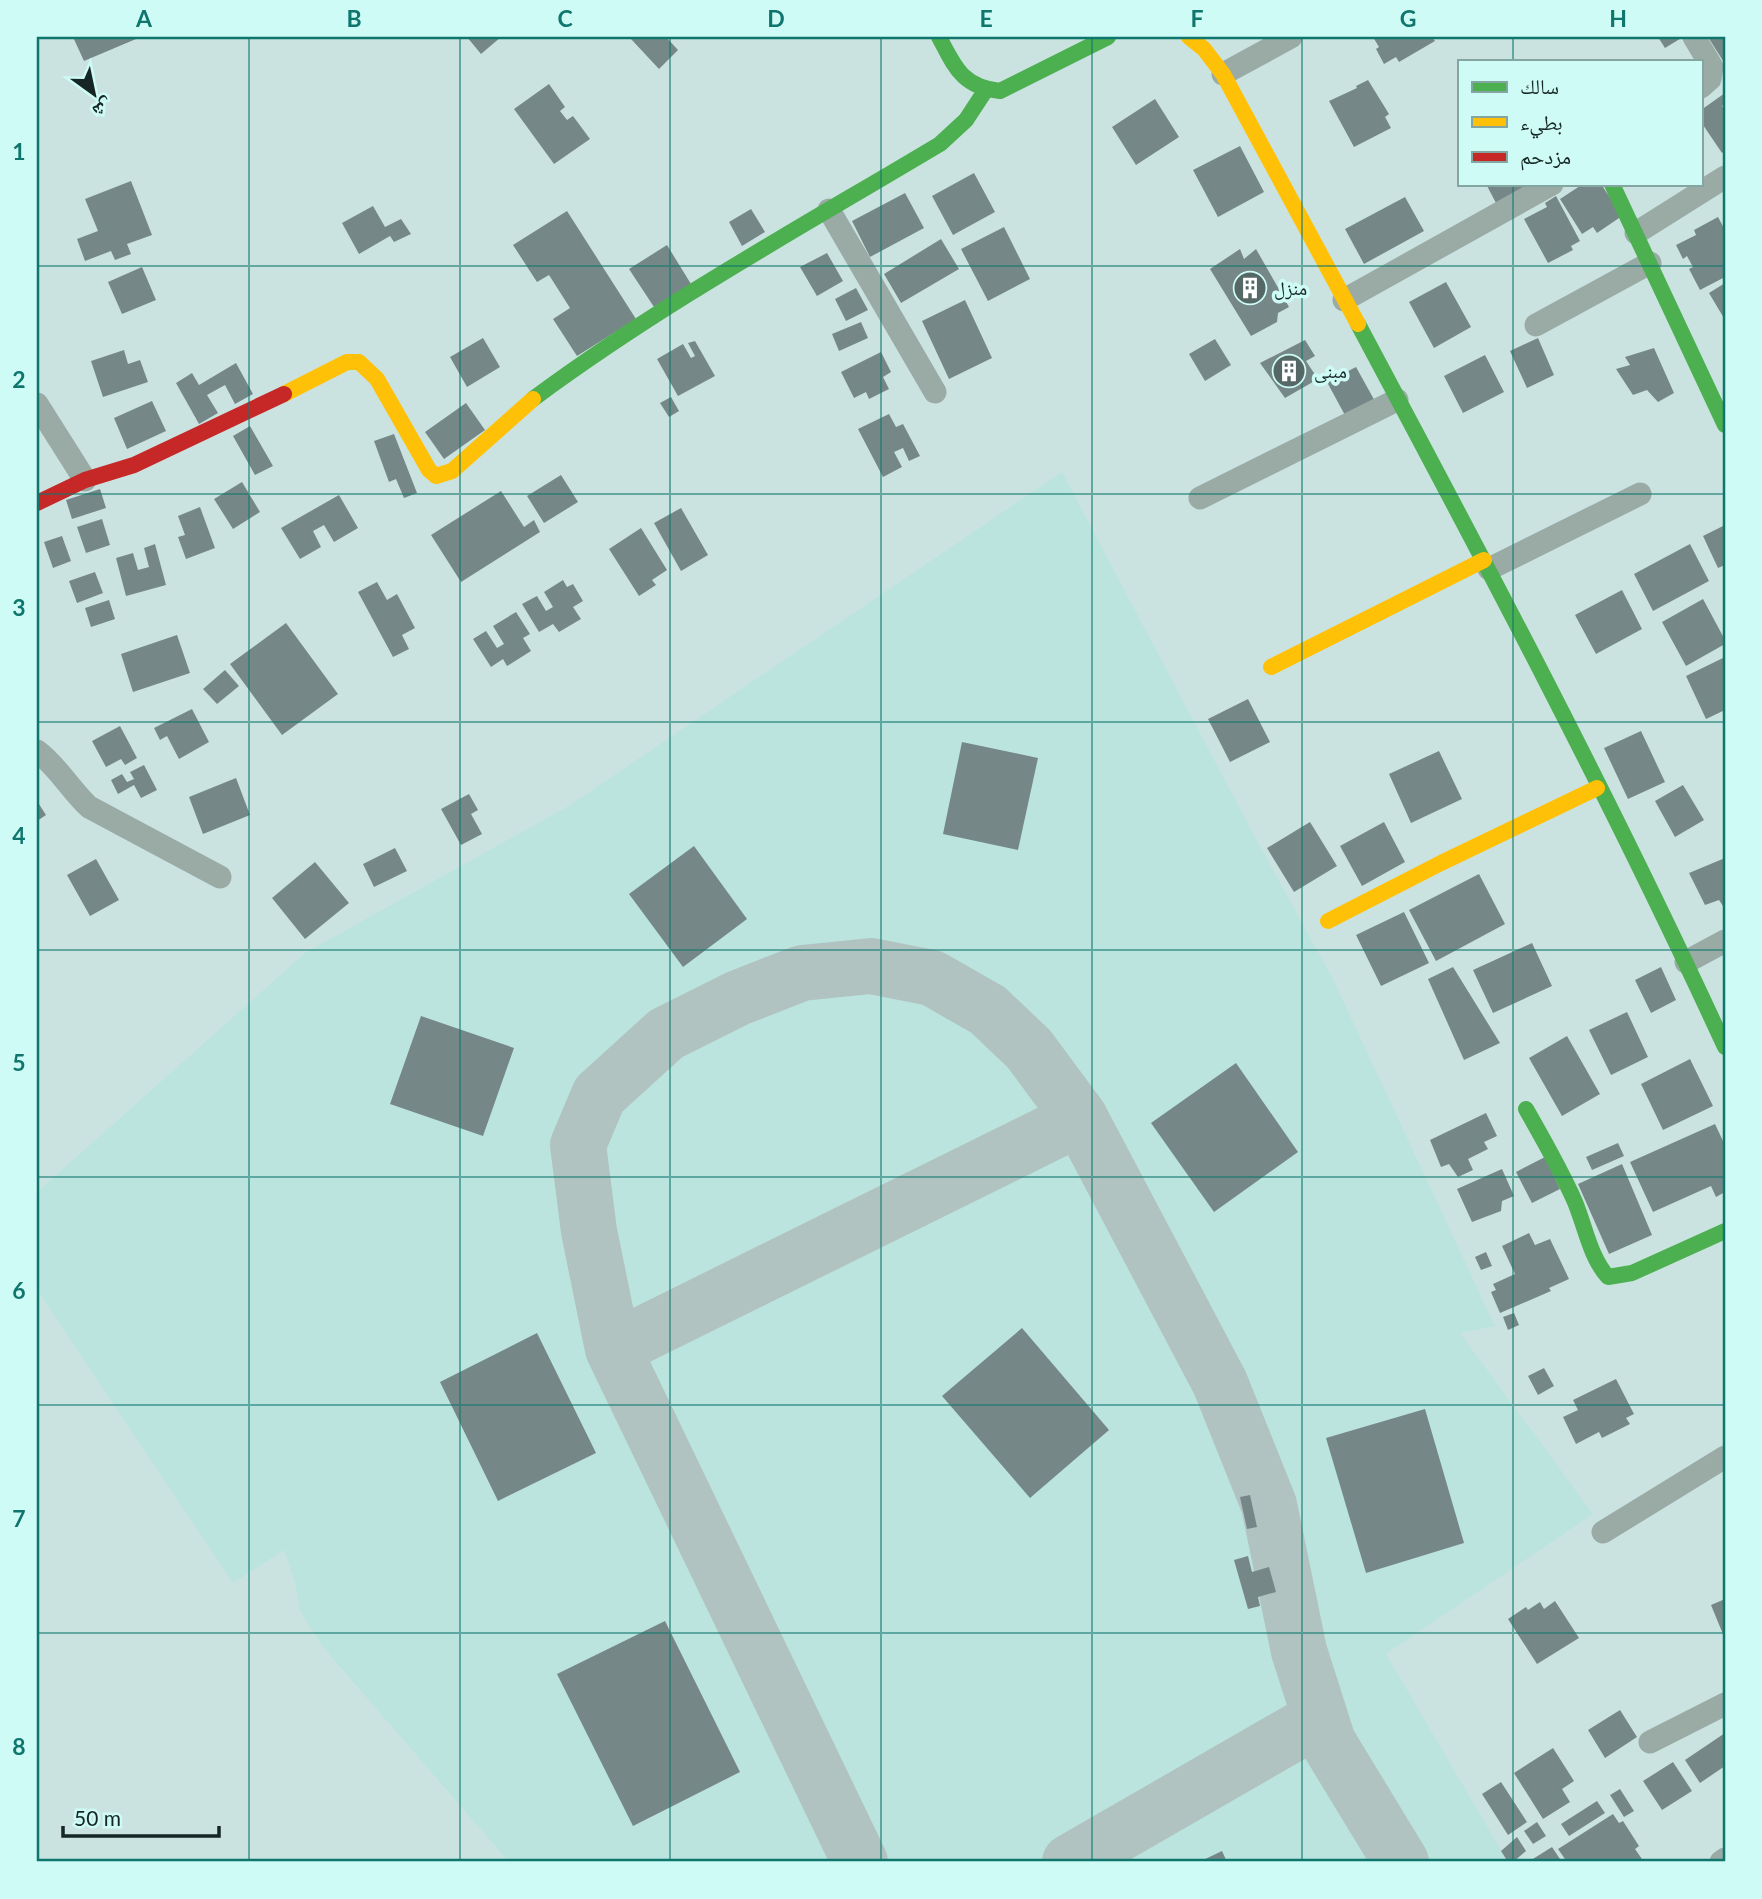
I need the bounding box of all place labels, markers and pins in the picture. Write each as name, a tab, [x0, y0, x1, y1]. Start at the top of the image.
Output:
building icon: منزل	[1231, 269, 1269, 307]
place label: منزل	[1274, 276, 1307, 300]
building icon: مبنى	[1270, 352, 1308, 390]
place label: مبنى	[1314, 359, 1347, 383]

